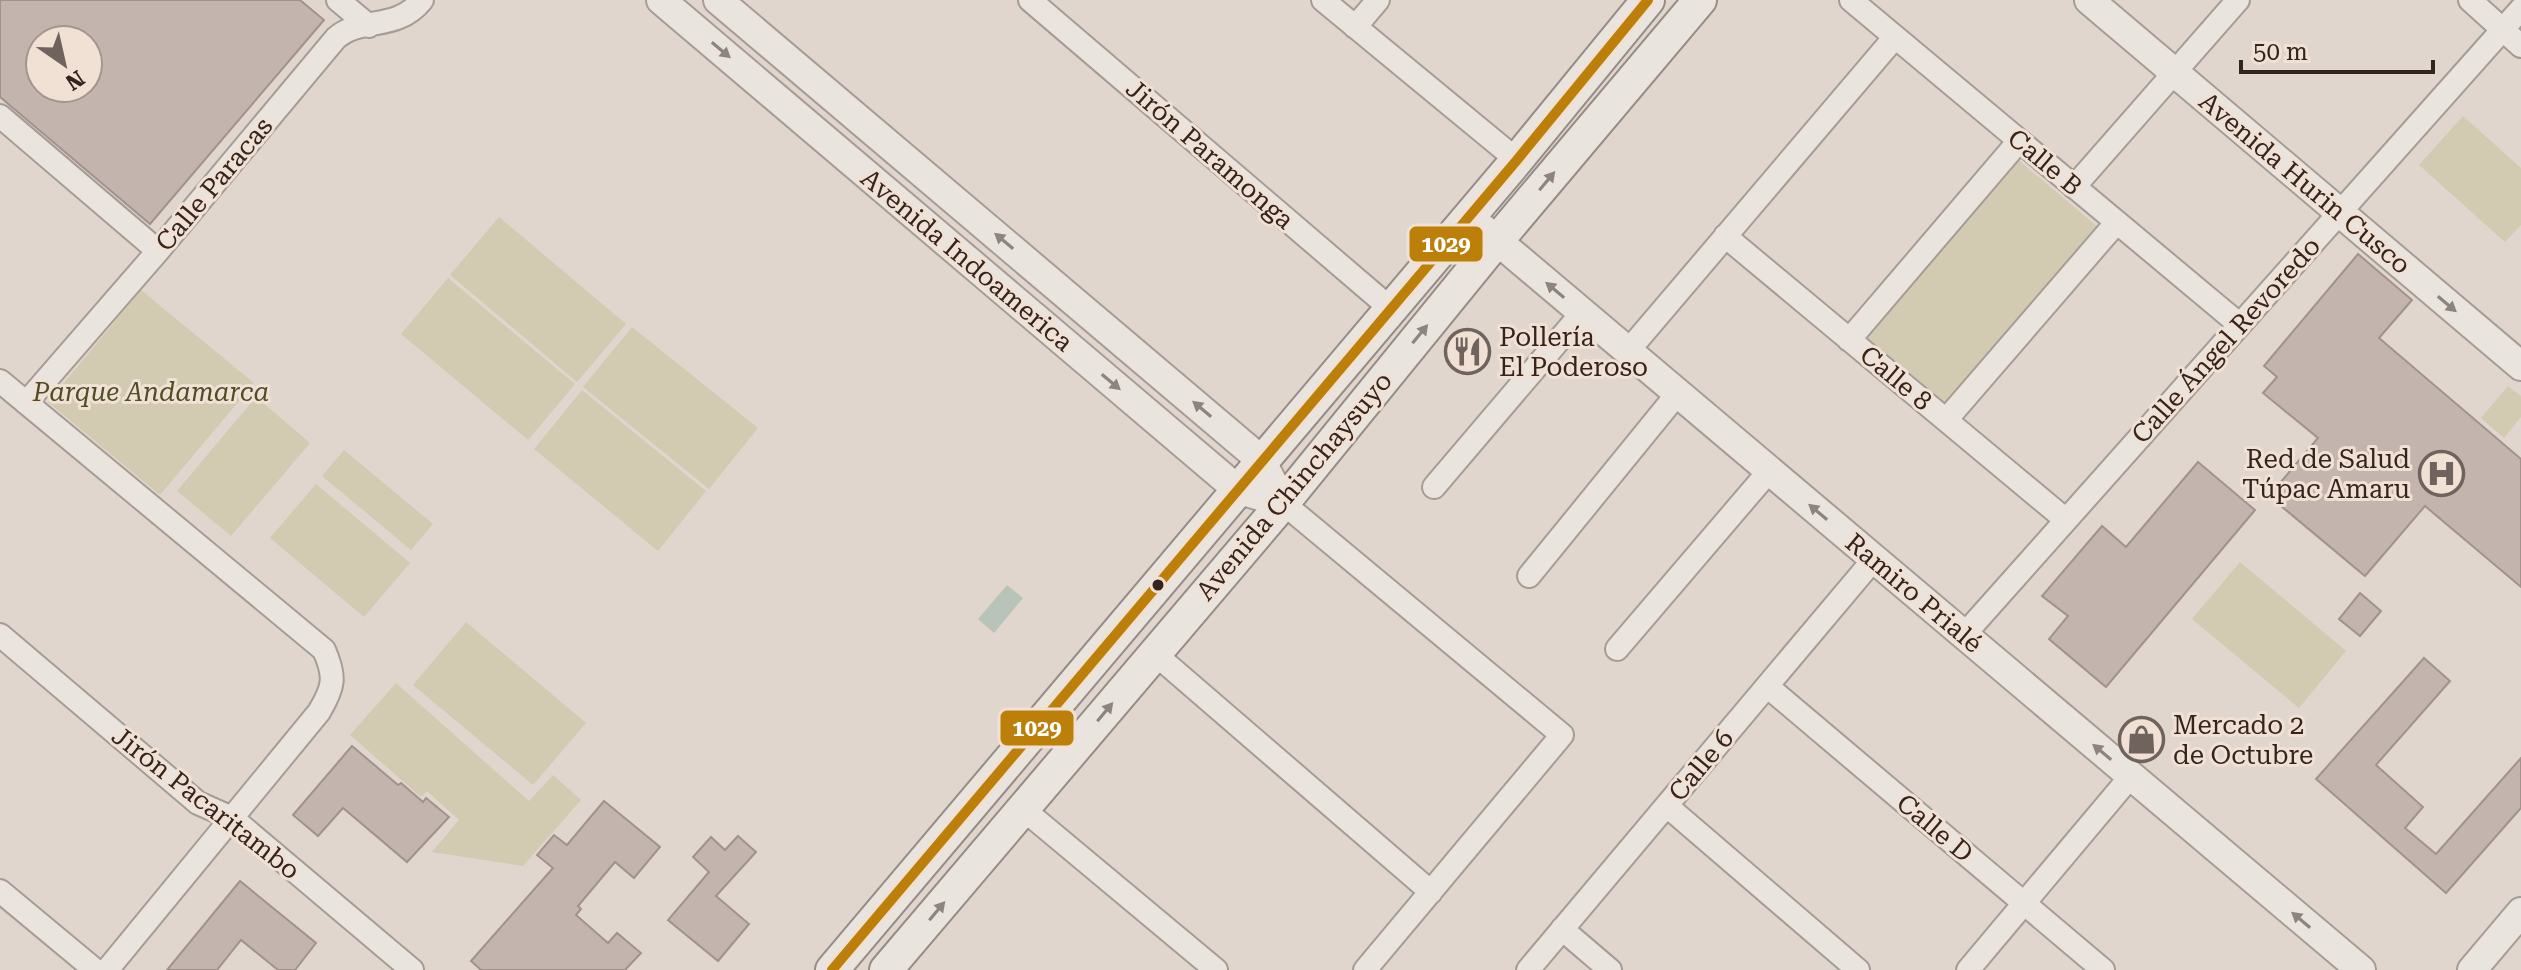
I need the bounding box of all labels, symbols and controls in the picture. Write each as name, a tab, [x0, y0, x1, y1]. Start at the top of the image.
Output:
north arrow	[24, 24, 104, 104]
scale bar	[2241, 24, 2433, 74]
text: 50 m	[2253, 38, 2308, 66]
one-way arrow	[711, 41, 730, 59]
text: N	[61, 65, 89, 95]
street label: Jirón Paramonga	[1120, 73, 1300, 235]
street label: Avenida Hurin Cusco	[2193, 86, 2417, 280]
street label: Calle Paracas	[149, 111, 279, 257]
street label: Calle B	[2002, 123, 2088, 201]
street label: Avenida Indoamerica	[855, 163, 1079, 357]
one-way arrow	[1538, 171, 1555, 191]
line badge: 1029	[1408, 225, 1484, 263]
street label: Calle Ángel Revoredo	[2125, 230, 2326, 449]
text: 1029	[1421, 232, 1471, 257]
one-way arrow	[994, 233, 1014, 250]
one-way arrow	[1546, 282, 1566, 299]
one-way arrow	[2437, 295, 2457, 312]
place label: Pollería El Poderoso	[1499, 322, 1648, 382]
one-way arrow	[1412, 323, 1429, 344]
restaurant icon: Pollería El Poderoso	[1444, 328, 1492, 376]
street label: Calle 8	[1854, 339, 1938, 417]
street label: Avenida Chinchaysuyo	[1190, 366, 1398, 606]
one-way arrow	[1101, 373, 1121, 390]
park label: Parque Andamarca	[32, 377, 269, 407]
one-way arrow	[1192, 401, 1212, 418]
place label: Red de Salud Túpac Amaru	[2242, 444, 2410, 504]
hospital icon: Red de Salud Túpac Amaru	[2417, 450, 2465, 498]
one-way arrow	[1809, 504, 1829, 521]
street label: Ramiro Prialé	[1840, 527, 1988, 659]
unlabelled marker	[1150, 577, 1166, 593]
one-way arrow	[1096, 702, 1113, 722]
line badge: 1029	[999, 709, 1075, 747]
place label: Mercado 2 de Octubre	[2173, 710, 2313, 770]
text: 1029	[1012, 716, 1062, 741]
shop icon: Mercado 2 de Octubre	[2118, 716, 2166, 764]
street label: Jirón Pacaritambo	[106, 720, 306, 886]
street label: Calle 6	[1662, 723, 1740, 807]
one-way arrow	[2093, 744, 2113, 761]
street label: Calle D	[1891, 788, 1979, 868]
one-way arrow	[928, 901, 945, 921]
one-way arrow	[2291, 912, 2311, 929]

